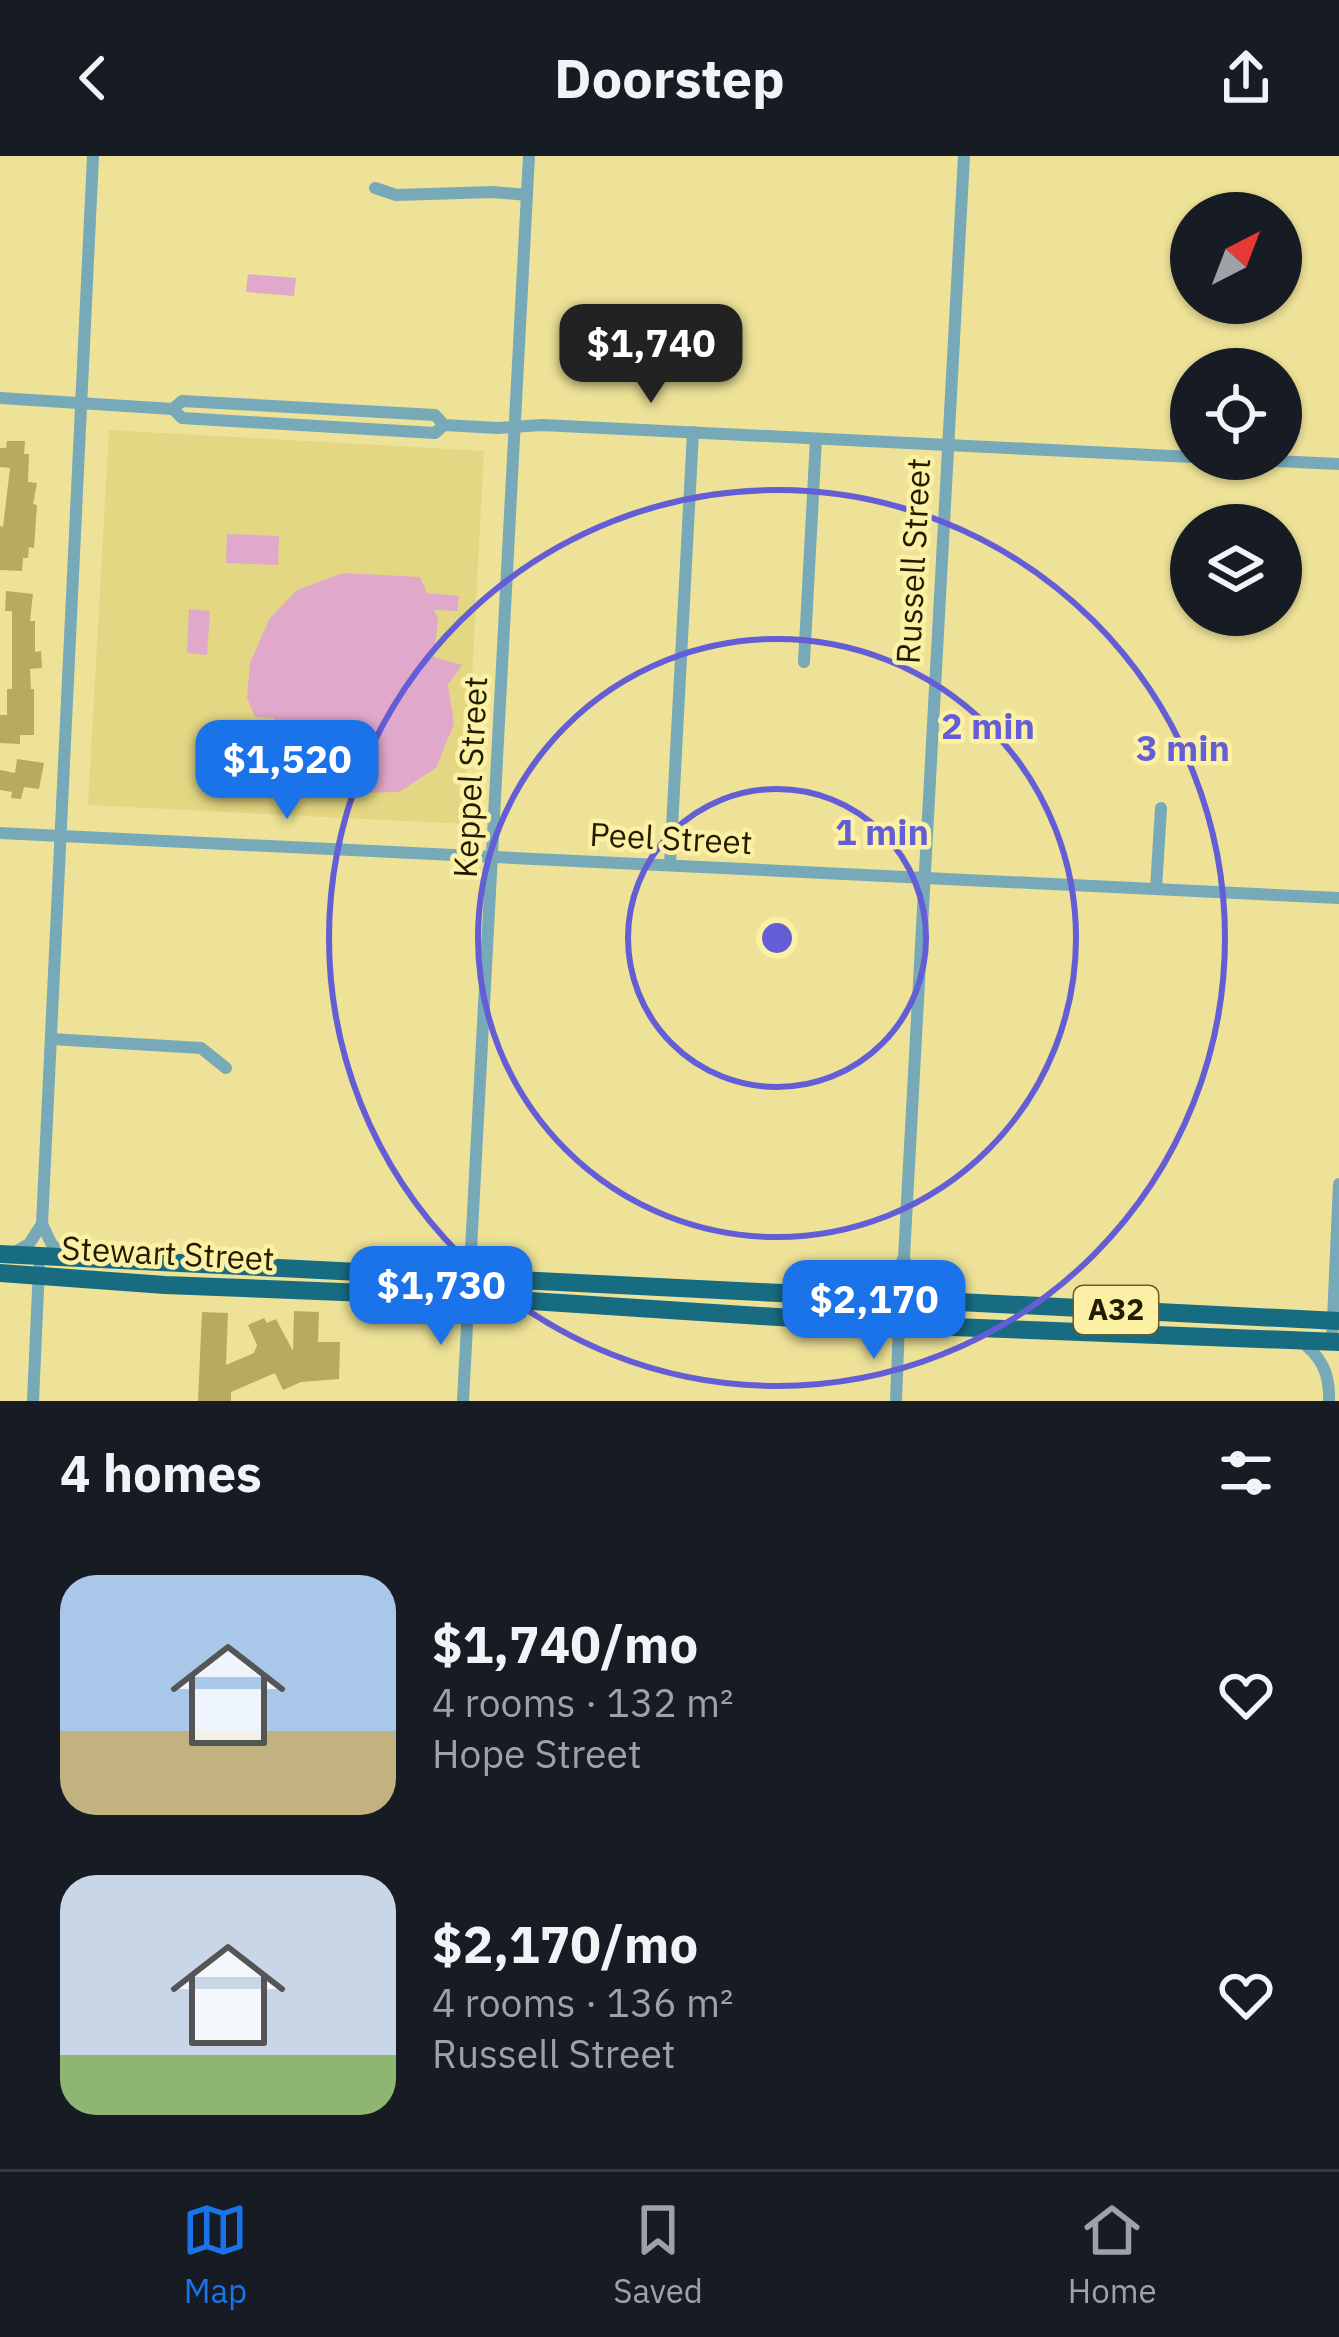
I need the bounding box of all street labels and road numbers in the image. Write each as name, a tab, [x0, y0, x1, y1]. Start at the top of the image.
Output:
street label: Russell Street	[886, 457, 939, 665]
street label: Keppel Street	[443, 675, 496, 879]
street label: Peel Street	[589, 812, 753, 863]
street label: Stewart Street	[60, 1225, 276, 1280]
road number: A32	[1074, 1286, 1158, 1334]

